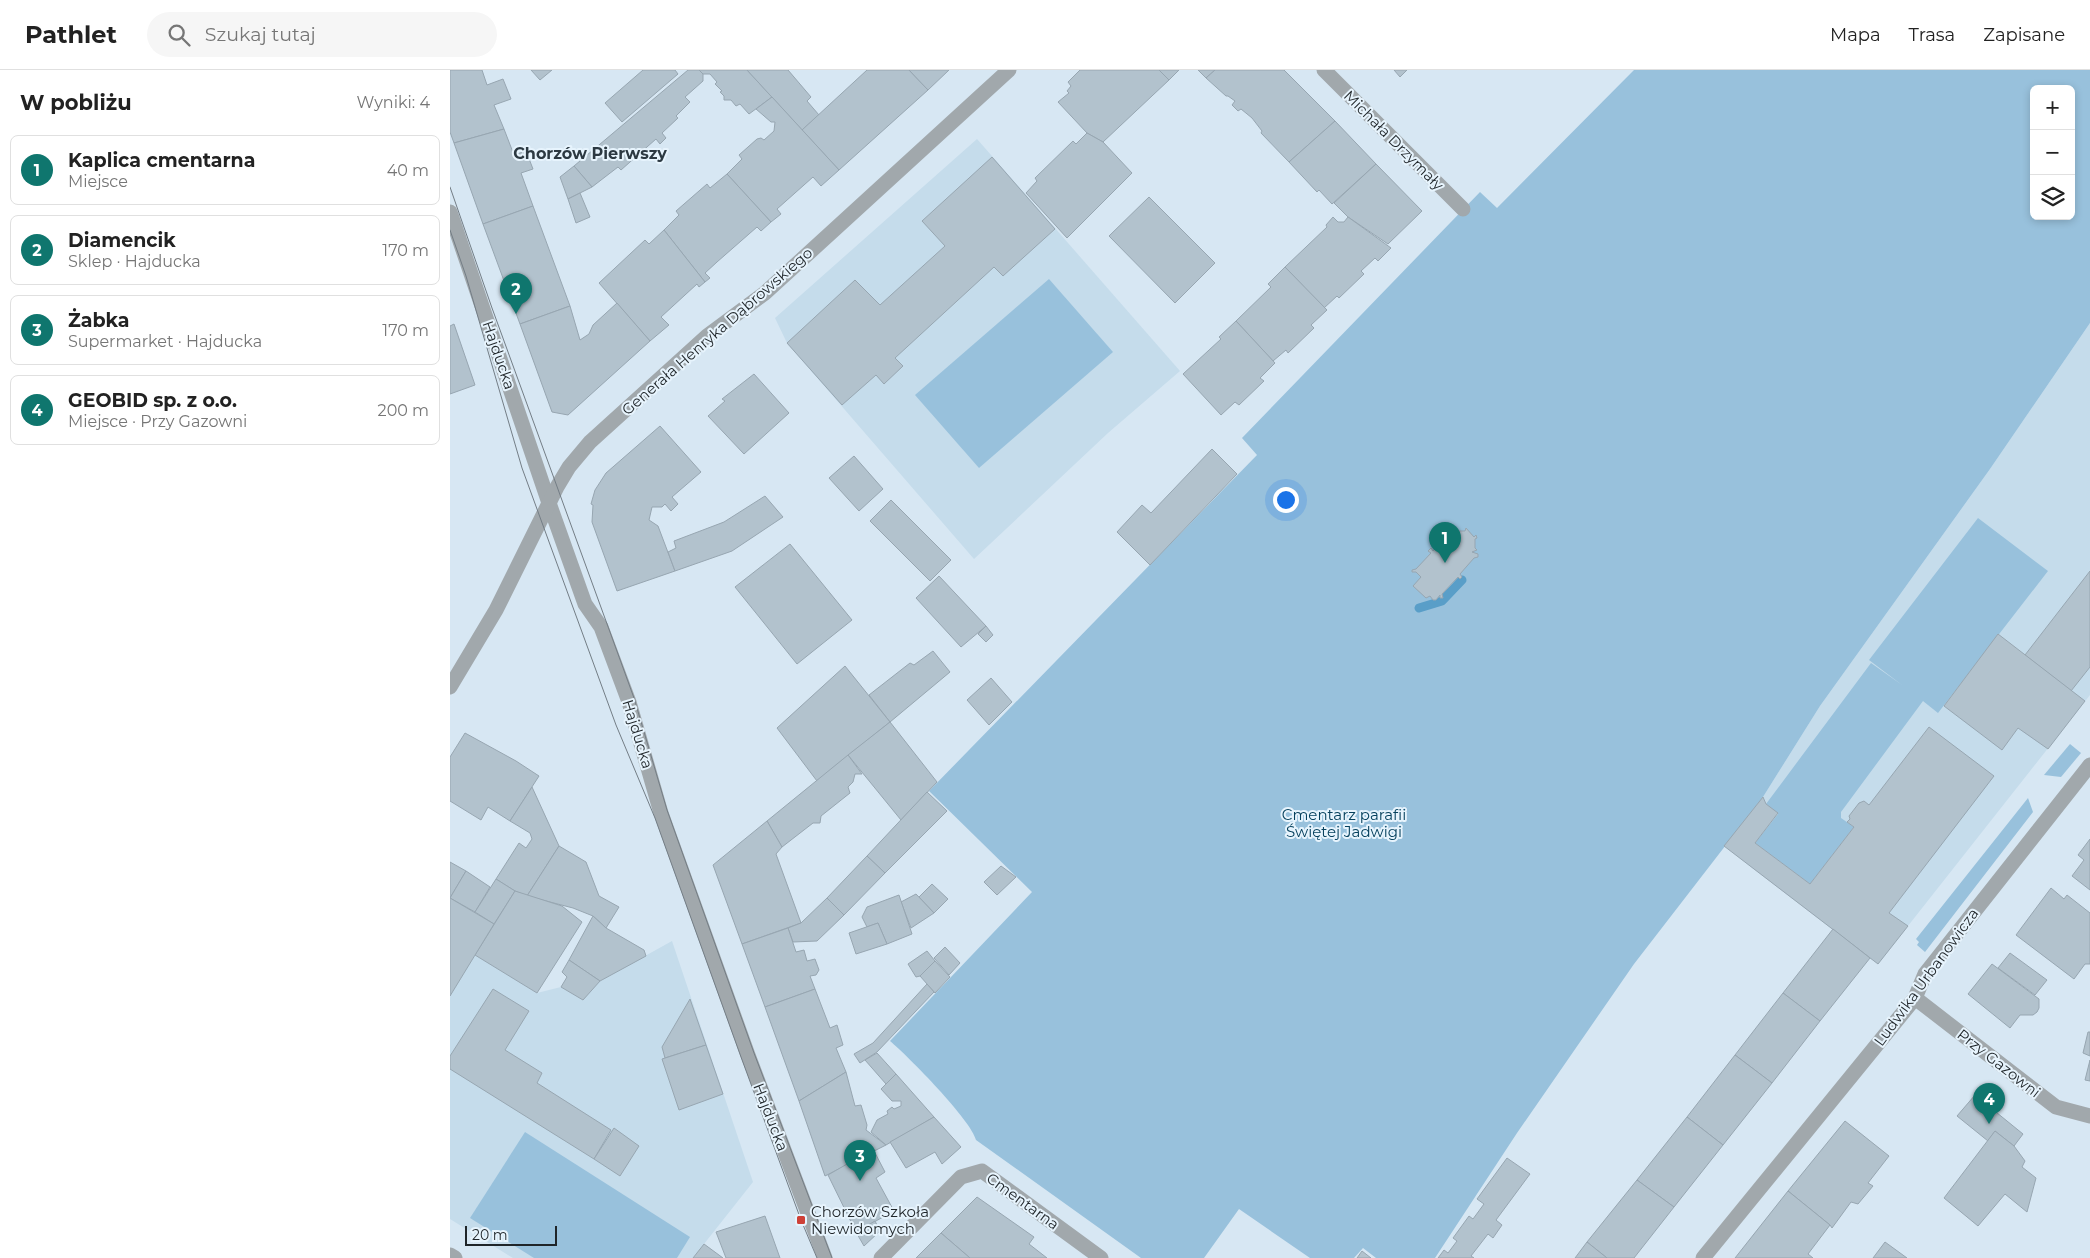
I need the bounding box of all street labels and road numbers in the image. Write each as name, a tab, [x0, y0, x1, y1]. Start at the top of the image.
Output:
street label: Michała Drzymały	[1340, 86, 1449, 195]
street label: Generała Henryka Dąbrowskiego	[618, 243, 816, 419]
street label: Hajducka	[478, 318, 520, 392]
street label: Hajducka	[618, 697, 658, 771]
street label: Ludwika Urbanowicza	[1870, 904, 1982, 1050]
street label: Przy Gazowni	[1954, 1025, 2044, 1101]
street label: Hajducka	[749, 1080, 793, 1154]
street label: Cmentarna	[983, 1168, 1063, 1234]

